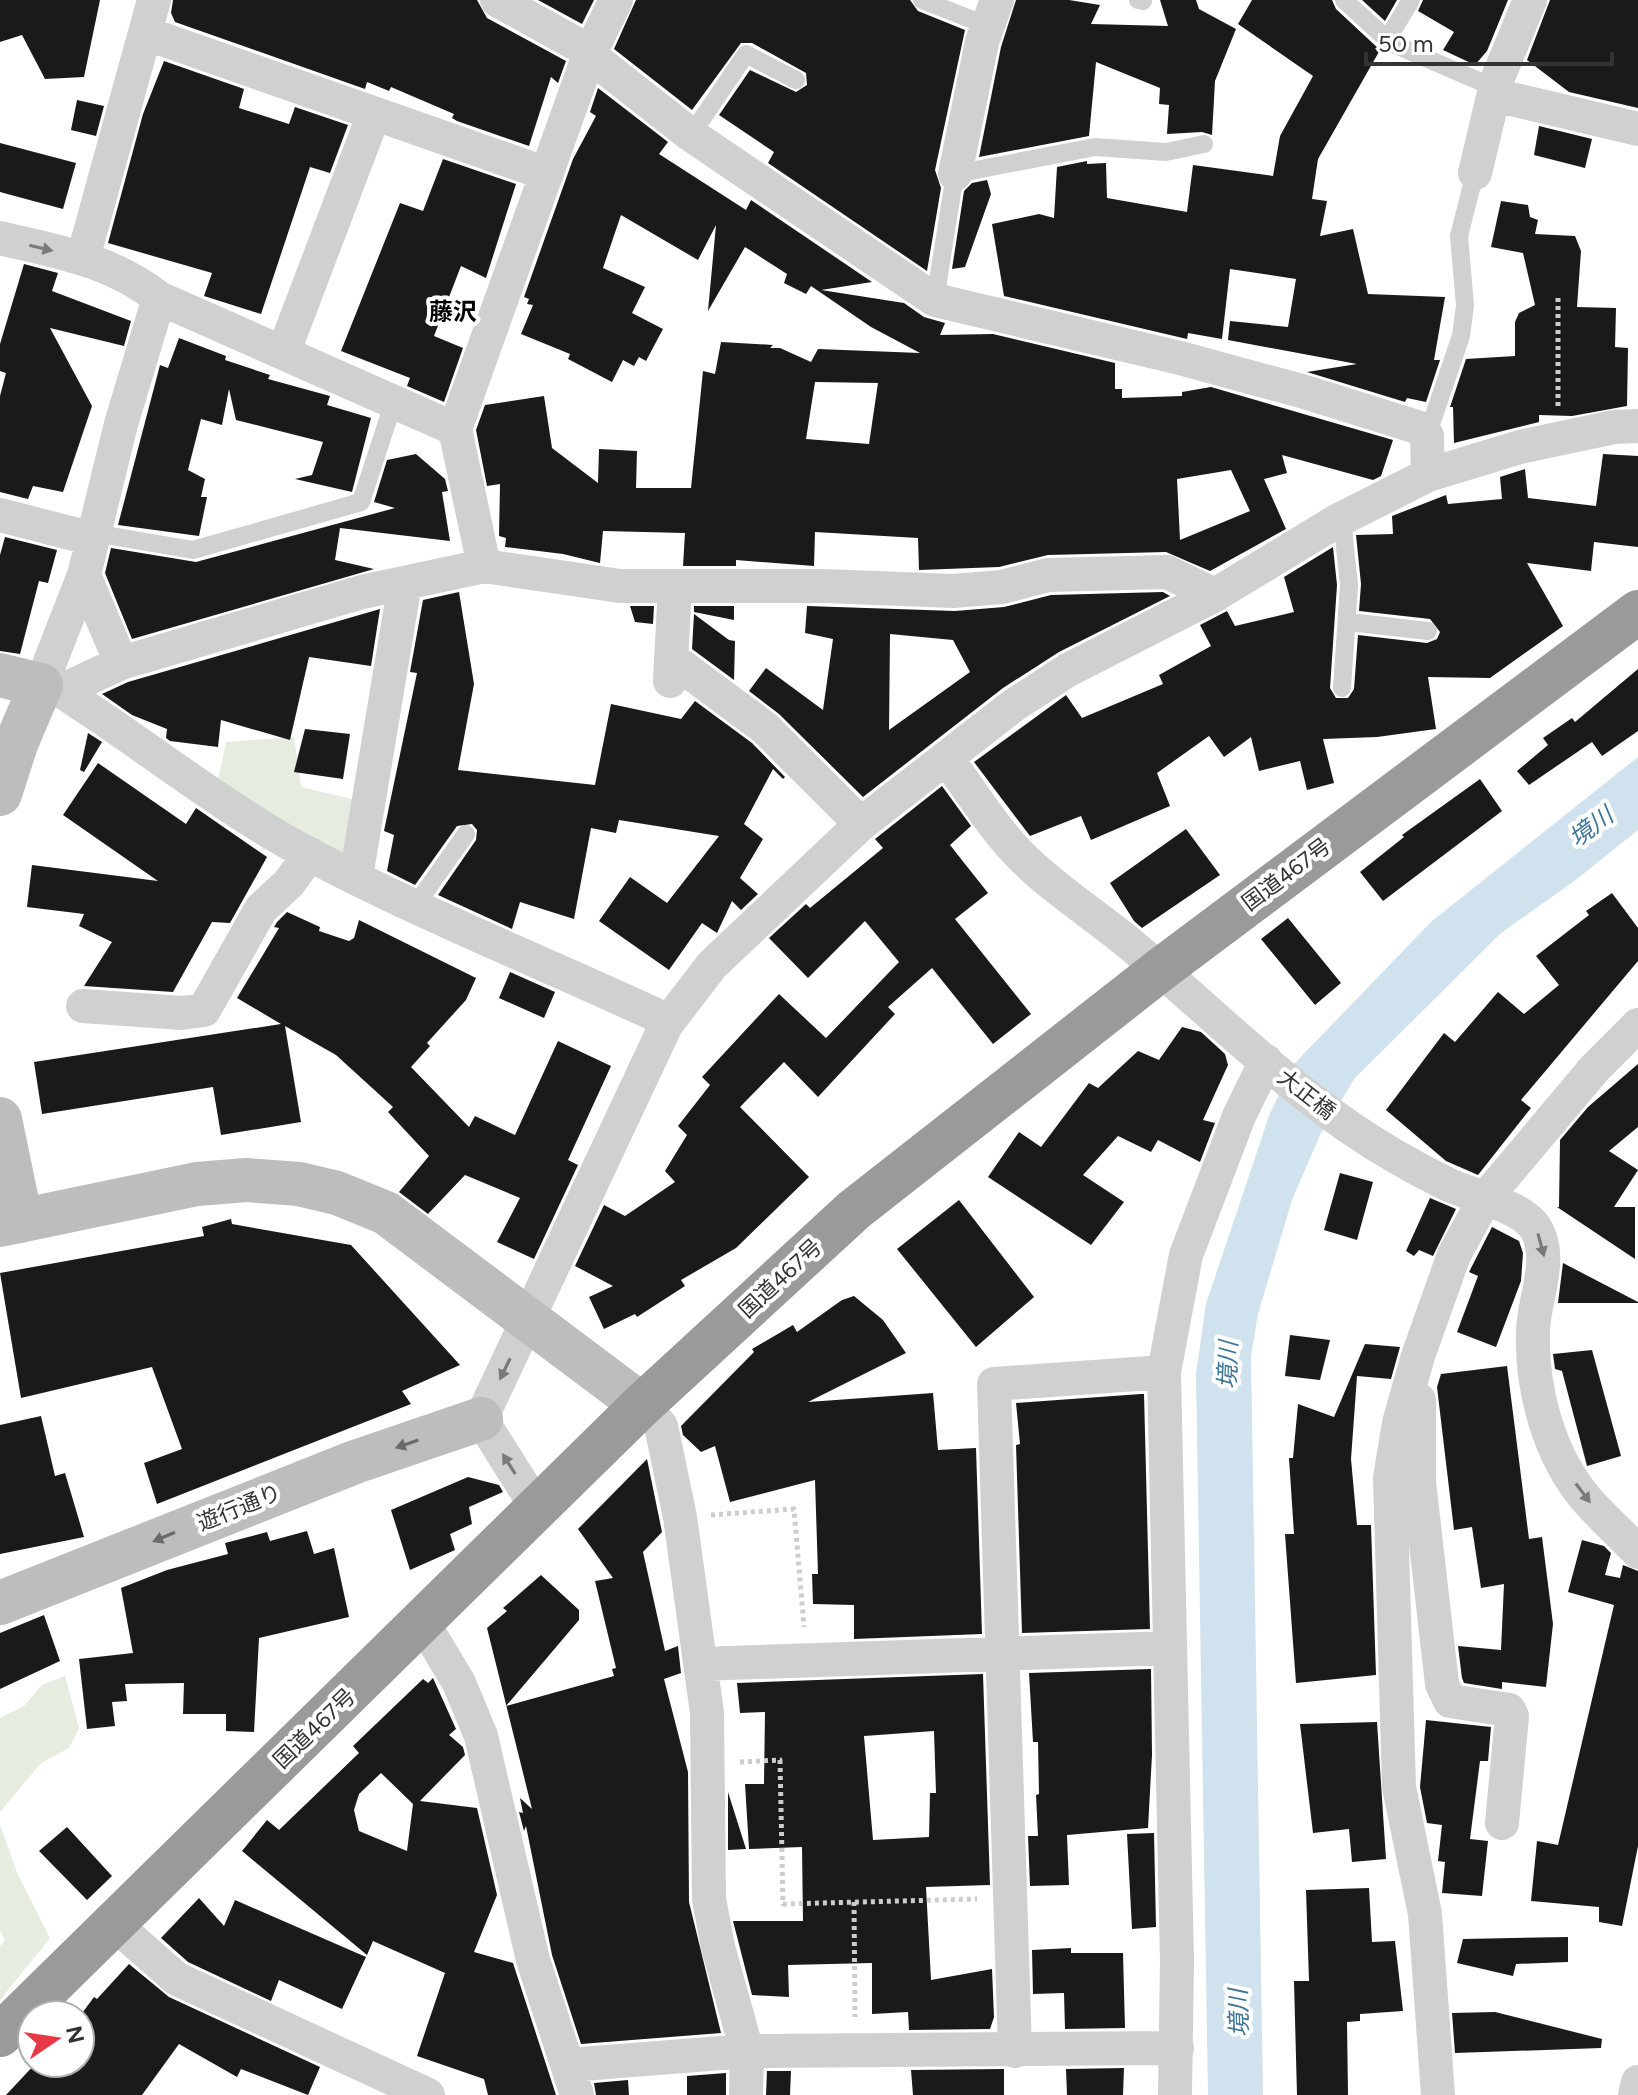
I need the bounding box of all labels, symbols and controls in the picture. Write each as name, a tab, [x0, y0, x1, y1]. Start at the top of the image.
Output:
scale bar	[1366, 16, 1612, 66]
text: 50 m	[1378, 29, 1434, 58]
one-way arrow	[29, 242, 54, 255]
district label: 藤沢	[429, 297, 477, 326]
water label: 境川	[1563, 799, 1621, 853]
street label: 国道467号	[1237, 832, 1336, 916]
street label: 大正橋	[1272, 1063, 1341, 1125]
street label: 国道467号	[733, 1233, 828, 1324]
one-way arrow	[1535, 1233, 1547, 1258]
water label: 境川	[1212, 1337, 1243, 1389]
one-way arrow	[498, 1357, 512, 1380]
one-way arrow	[394, 1439, 418, 1451]
one-way arrow	[501, 1453, 516, 1474]
street label: 遊行通り	[193, 1478, 285, 1536]
one-way arrow	[1574, 1483, 1590, 1503]
one-way arrow	[152, 1531, 176, 1544]
street label: 国道467号	[268, 1683, 361, 1774]
water label: 境川	[1223, 1986, 1254, 2038]
north arrow	[16, 1999, 96, 2079]
text: N	[60, 2023, 90, 2046]

